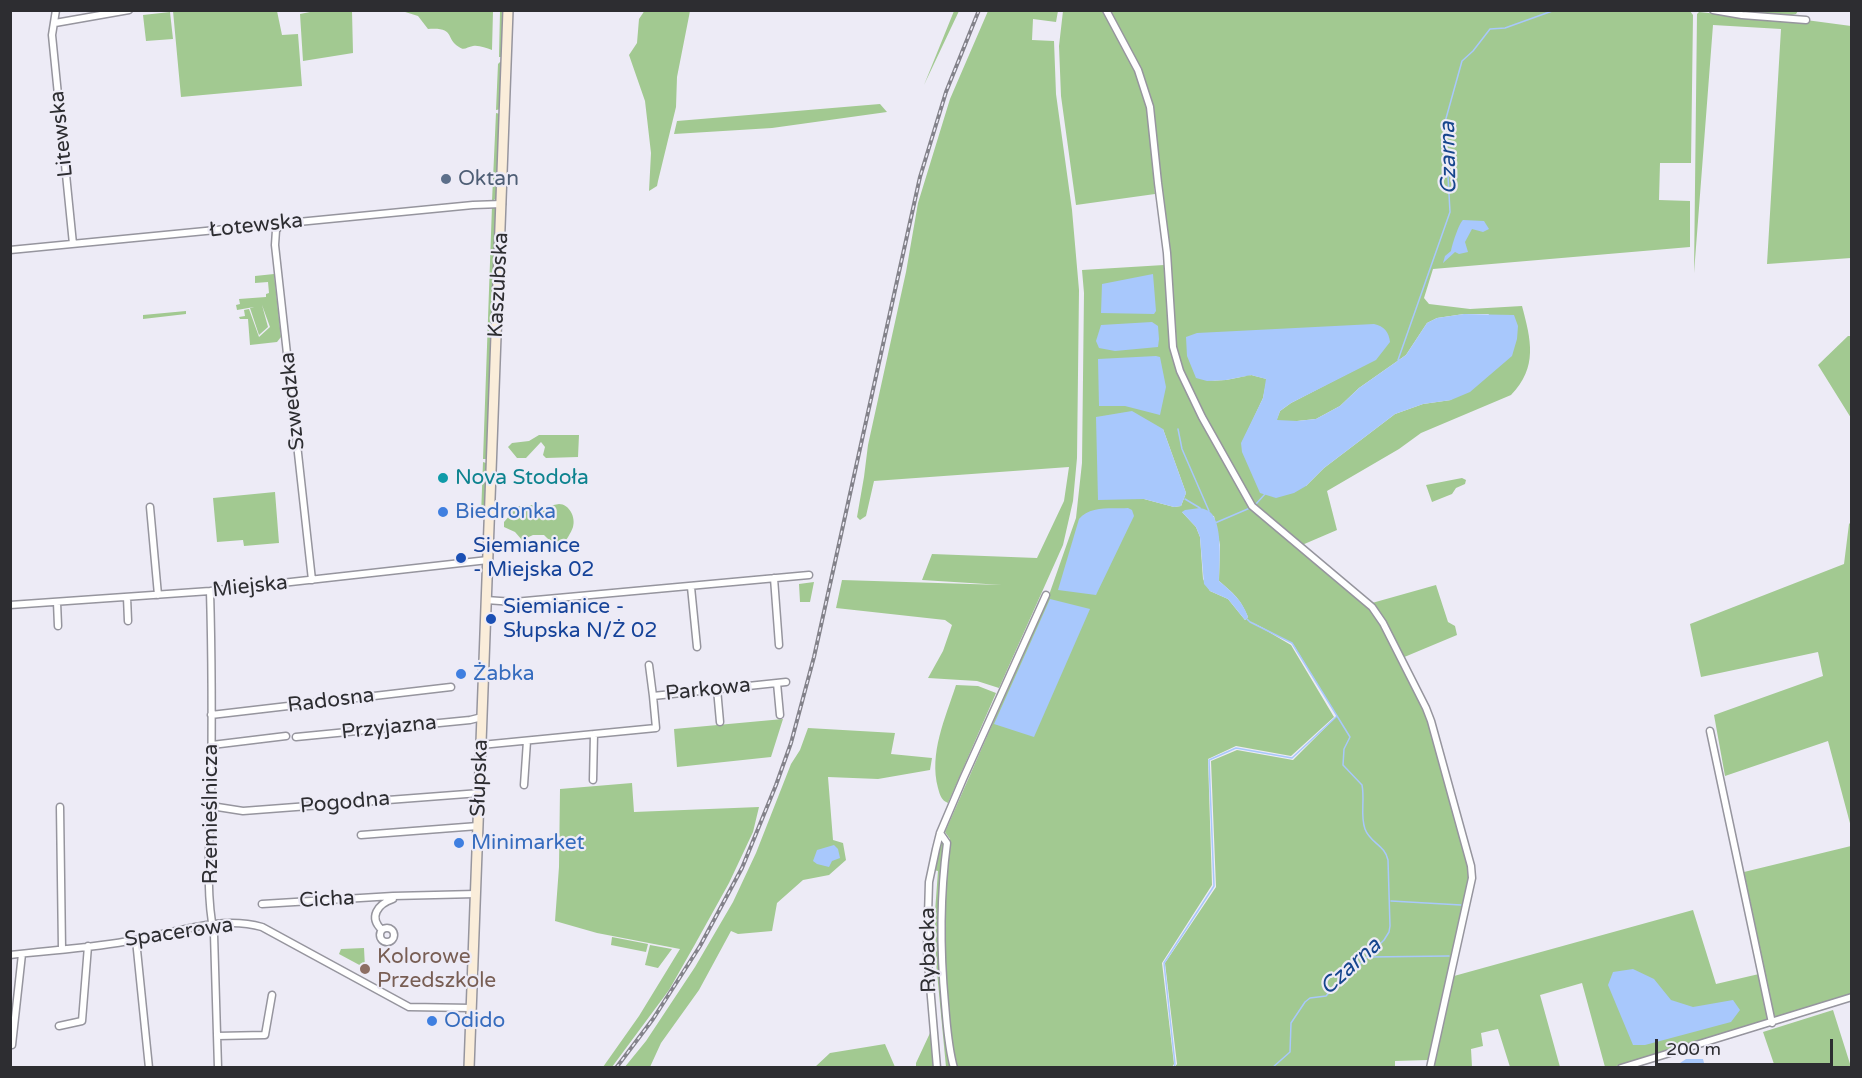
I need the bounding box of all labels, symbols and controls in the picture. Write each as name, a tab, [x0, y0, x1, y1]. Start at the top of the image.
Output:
street label: Litewska	[45, 90, 79, 178]
water label: Czarna	[1435, 121, 1463, 195]
place label: Oktan	[458, 166, 519, 192]
marker: Oktan	[439, 172, 453, 186]
street label: Łotewska	[208, 209, 304, 243]
street label: Kaszubska	[484, 232, 514, 338]
street label: Szwedzka	[275, 351, 311, 451]
place label: Nova Stodoła	[455, 465, 589, 491]
marker: Nova Stodoła	[436, 471, 450, 485]
place label: Biedronka	[455, 499, 556, 525]
marker: Biedronka	[436, 505, 450, 519]
place label: Siemianice - Miejska 02	[473, 533, 595, 583]
marker: Siemianice - Miejska 02	[454, 551, 468, 565]
street label: Miejska	[211, 571, 289, 603]
place label: Siemianice - Słupska N/Ż 02	[503, 594, 657, 644]
marker: Siemianice - Słupska N/Ż 02	[484, 612, 498, 626]
place label: Żabka	[473, 661, 534, 687]
marker: Żabka	[454, 667, 468, 681]
street label: Parkowa	[664, 673, 752, 707]
street label: Radosna	[286, 683, 376, 719]
street label: Przyjazna	[340, 710, 438, 746]
street label: Słupska	[466, 739, 494, 817]
street label: Rzemieślnicza	[198, 744, 224, 884]
street label: Pogodna	[299, 787, 391, 819]
place label: Minimarket	[471, 830, 585, 856]
marker: Minimarket	[452, 836, 466, 850]
street label: Cicha	[299, 886, 355, 914]
street label: Rybacka	[916, 907, 942, 993]
street label: Spacerowa	[123, 913, 235, 953]
water label: Czarna	[1315, 933, 1387, 1001]
place label: Kolorowe Przedszkole	[377, 944, 496, 994]
marker: Kolorowe Przedszkole	[358, 962, 372, 976]
place label: Odido	[444, 1008, 505, 1034]
marker: Odido	[425, 1014, 439, 1028]
scale bar	[1658, 1027, 1836, 1065]
text: 200 m	[1666, 1038, 1721, 1060]

